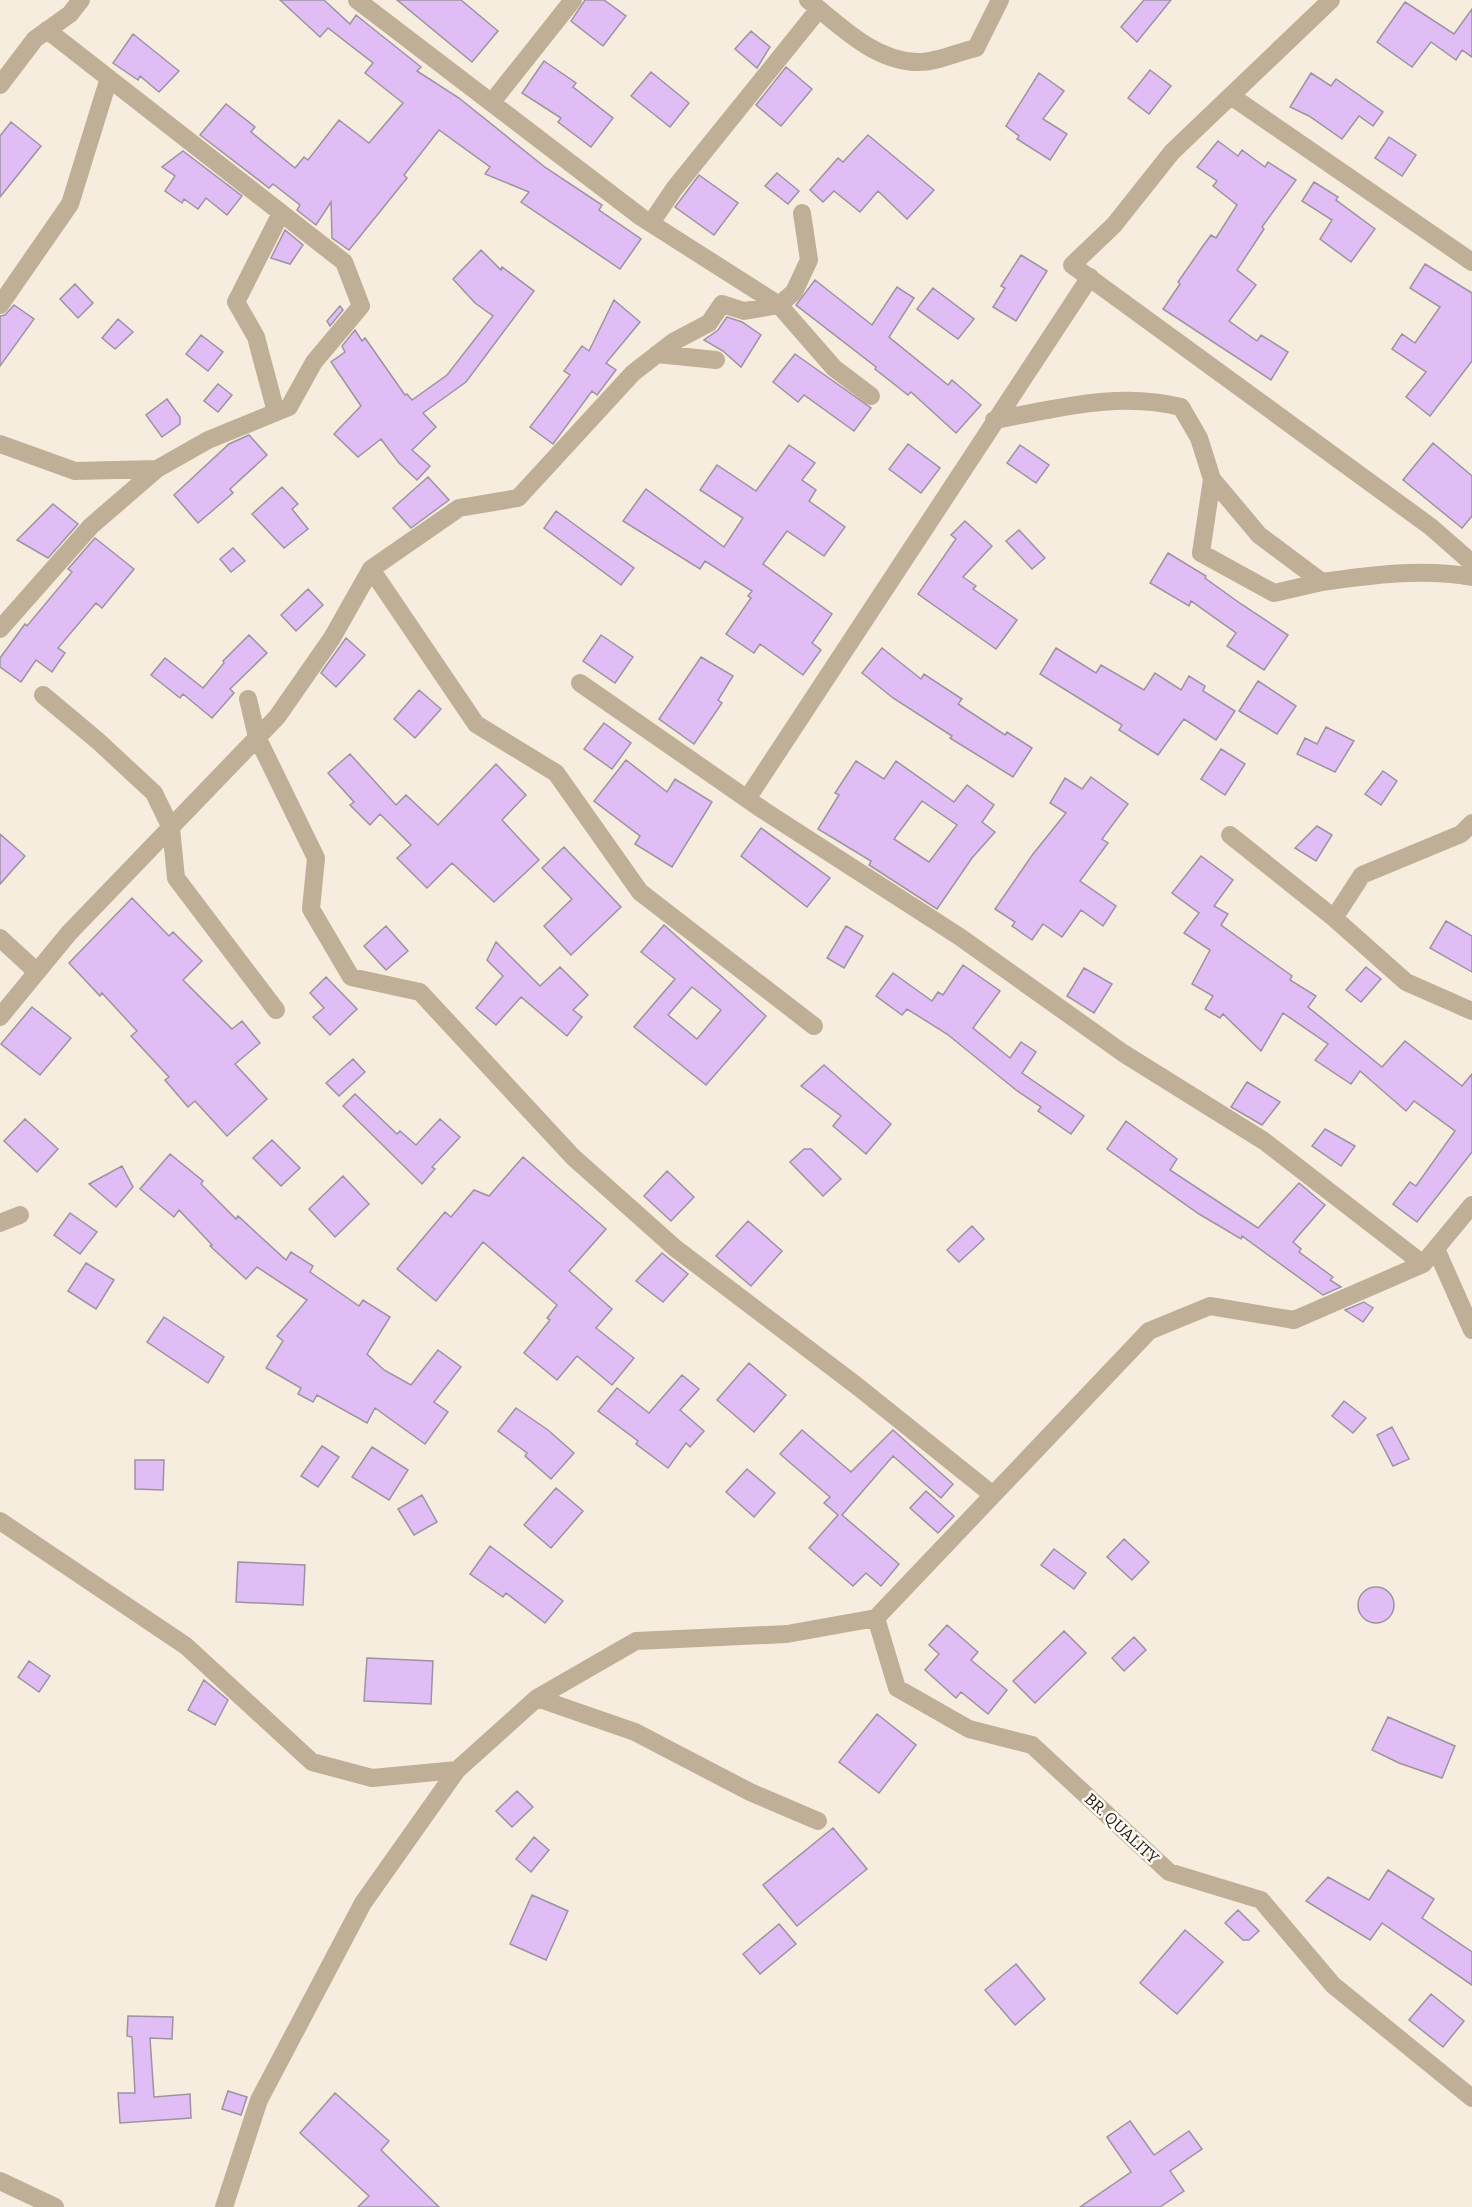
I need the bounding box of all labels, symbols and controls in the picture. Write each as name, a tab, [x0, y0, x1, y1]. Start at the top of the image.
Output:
street label: BR. QUALITY	[1081, 1789, 1163, 1868]

